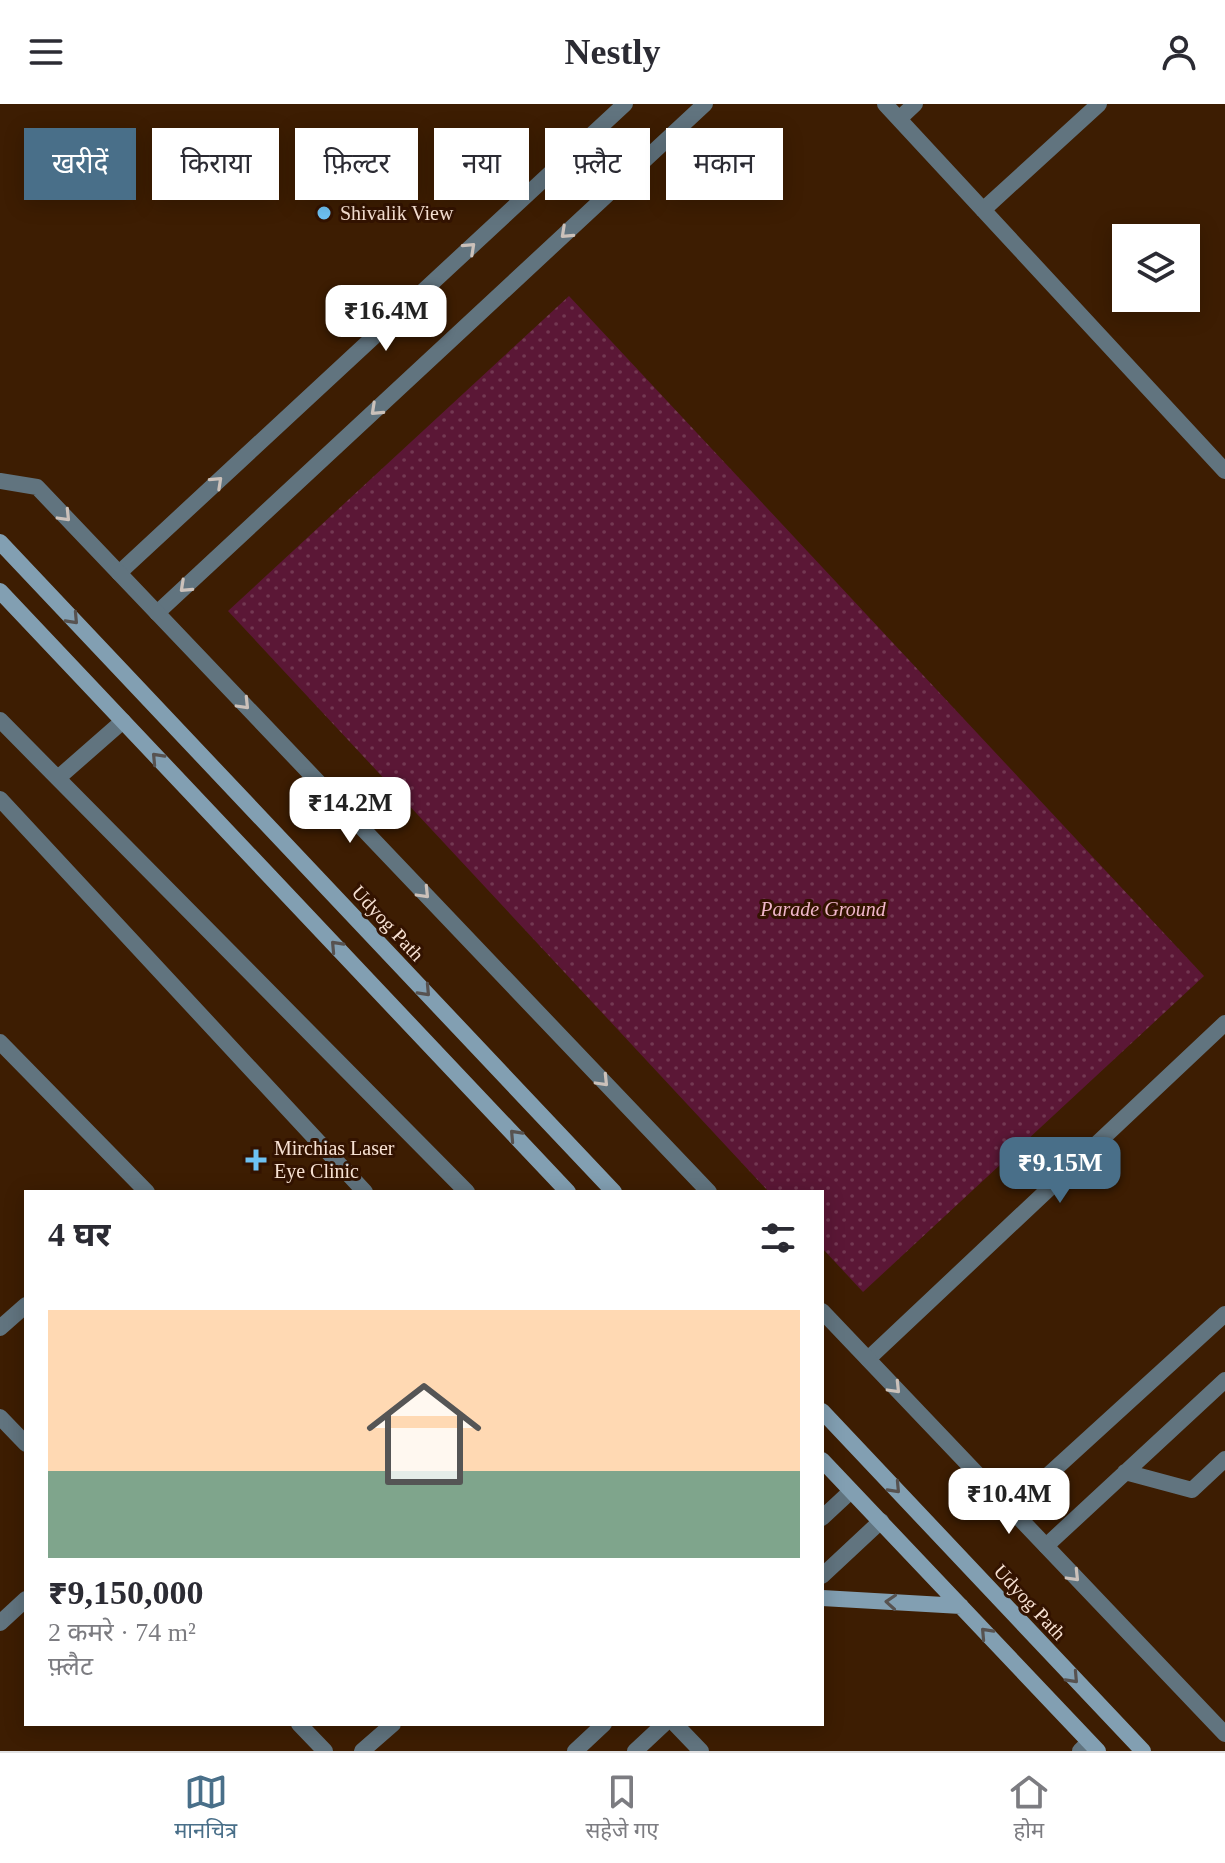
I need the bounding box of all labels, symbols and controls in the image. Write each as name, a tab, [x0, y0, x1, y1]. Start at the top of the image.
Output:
icon: menu	[24, 30, 68, 74]
icon: person	[1157, 30, 1201, 74]
text: Nestly	[565, 32, 660, 72]
chip: खरीदें	[24, 128, 136, 200]
chip: किराया	[152, 128, 279, 200]
chip: फ़िल्टर	[295, 128, 418, 200]
chip: नया	[434, 128, 529, 200]
chip: फ़्लैट	[545, 128, 650, 200]
chip: मकान	[666, 128, 783, 200]
place label: Shivalik View	[340, 202, 454, 224]
marker: Shivalik View	[315, 204, 333, 222]
one-way arrow	[561, 224, 576, 238]
map controls	[1112, 224, 1200, 312]
button: layers	[1112, 224, 1200, 312]
one-way arrow	[460, 243, 475, 257]
pin: ₹16.4M	[321, 285, 451, 353]
text: ₹16.4M	[344, 296, 428, 325]
one-way arrow	[370, 401, 385, 415]
one-way arrow	[208, 477, 223, 491]
one-way arrow	[56, 507, 70, 521]
one-way arrow	[180, 578, 194, 593]
one-way arrow	[63, 610, 77, 625]
one-way arrow	[235, 695, 250, 709]
one-way arrow	[153, 752, 167, 767]
pin: ₹14.2M	[285, 777, 415, 845]
text: ₹14.2M	[308, 788, 392, 817]
street label: Udyog Path	[347, 881, 428, 966]
one-way arrow	[414, 883, 428, 898]
park label: Parade Ground	[759, 898, 887, 920]
one-way arrow	[331, 941, 345, 956]
one-way arrow	[415, 982, 429, 997]
one-way arrow	[594, 1072, 608, 1086]
one-way arrow	[510, 1130, 524, 1145]
place label: Mirchias Laser Eye Clinic	[274, 1137, 395, 1183]
pin: ₹9.15M	[995, 1137, 1125, 1205]
text: ₹9.15M	[1018, 1148, 1102, 1177]
marker: Mirchias Laser Eye Clinic	[245, 1149, 267, 1171]
text: 4 घर	[48, 1216, 111, 1253]
icon: filters	[756, 1216, 800, 1260]
icon: home	[352, 1362, 496, 1506]
one-way arrow	[886, 1378, 900, 1393]
pin: ₹10.4M	[944, 1468, 1074, 1536]
one-way arrow	[885, 1479, 899, 1494]
text: ₹10.4M	[967, 1479, 1051, 1508]
street label: Udyog Path	[989, 1560, 1070, 1645]
one-way arrow	[1065, 1567, 1080, 1581]
text: ₹9,150,000	[48, 1574, 203, 1611]
one-way arrow	[884, 1594, 897, 1611]
text: 2 कमरे · 74 m²	[48, 1618, 196, 1647]
one-way arrow	[982, 1628, 996, 1643]
text: फ़्लैट	[48, 1652, 93, 1681]
one-way arrow	[1064, 1668, 1078, 1683]
tab: मानचित्र	[174, 1770, 237, 1847]
tab: सहेजे गए	[585, 1770, 658, 1847]
tab: होम	[1007, 1770, 1051, 1847]

